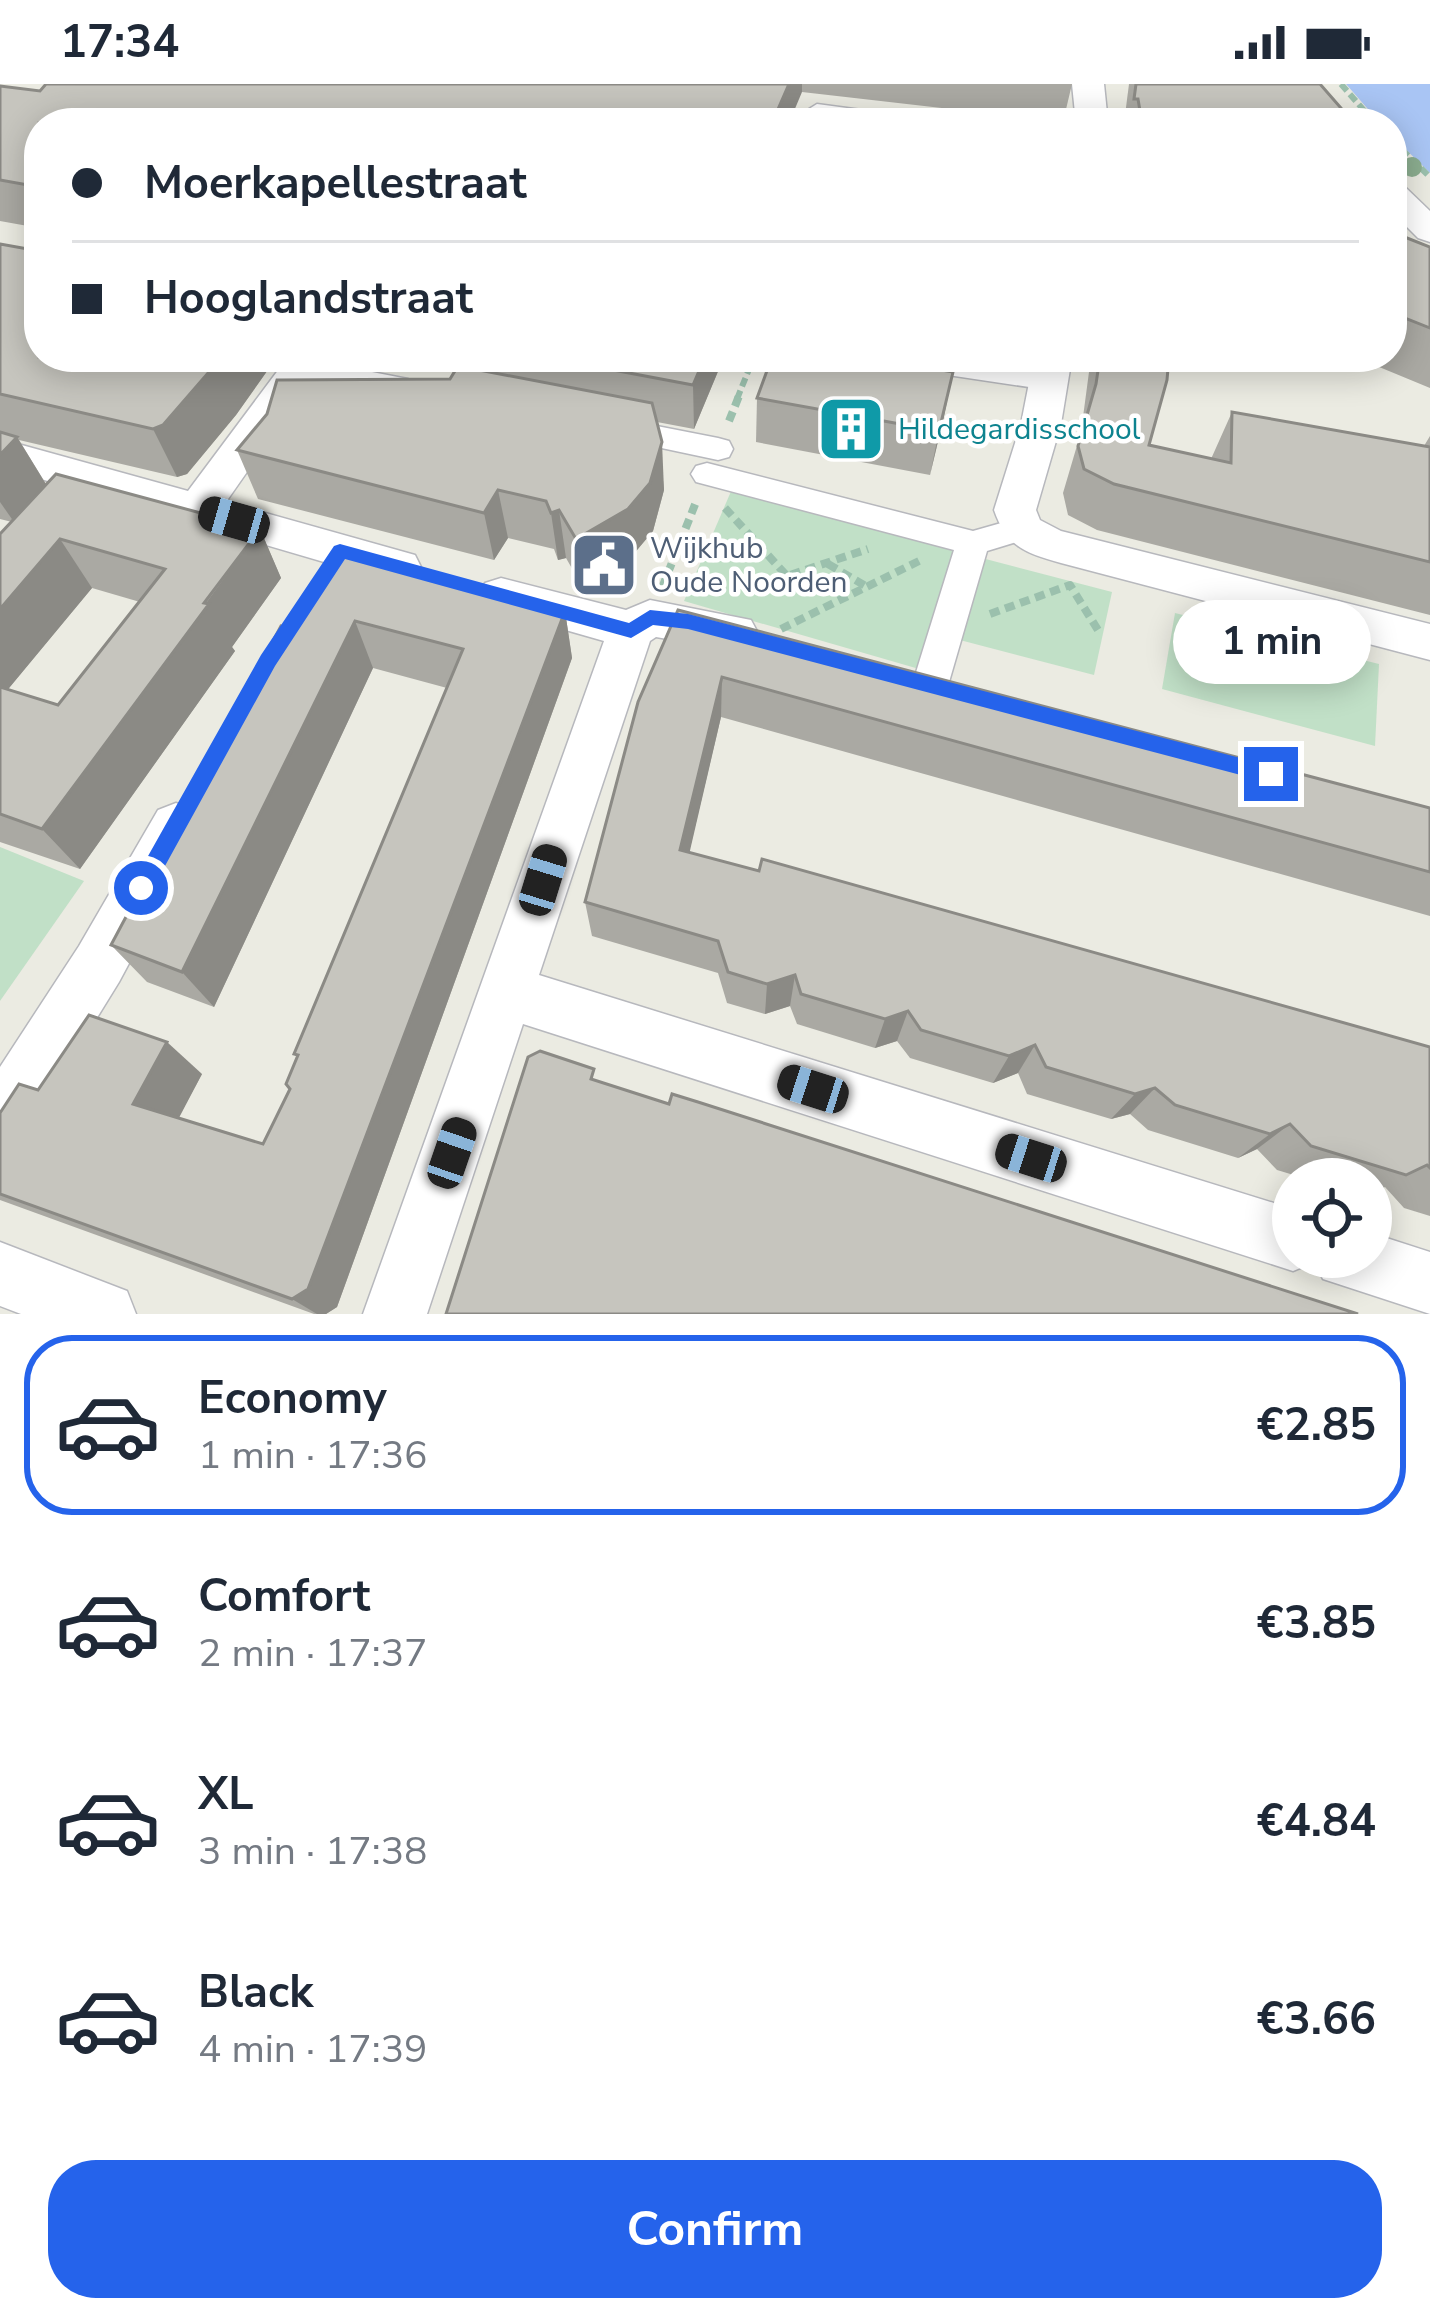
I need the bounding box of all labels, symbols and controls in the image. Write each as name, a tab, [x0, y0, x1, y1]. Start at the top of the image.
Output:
text: 17:34	[60, 12, 179, 73]
text: Moerkapellestraat	[144, 153, 527, 214]
text: Hooglandstraat	[144, 268, 473, 329]
building icon: Hildegardisschool	[816, 394, 886, 464]
place label: Hildegardisschool	[898, 409, 1141, 450]
car	[194, 493, 274, 547]
place label: Wijkhub Oude Noorden	[650, 528, 848, 603]
public building icon: Wijkhub Oude Noorden	[569, 530, 639, 600]
callout: 1 min	[1172, 600, 1370, 684]
text: 1 min	[1222, 615, 1322, 668]
route end	[1244, 747, 1298, 801]
car	[515, 840, 571, 920]
route start	[114, 861, 168, 915]
car	[773, 1061, 853, 1117]
car	[423, 1113, 481, 1193]
car	[991, 1130, 1071, 1186]
map controls	[1272, 1158, 1392, 1278]
button: locate	[1272, 1158, 1392, 1278]
text: Economy	[198, 1368, 387, 1429]
icon: car	[54, 1371, 162, 1479]
text: €2.85	[1257, 1395, 1376, 1456]
text: 1 min · 17:36	[198, 1429, 427, 1482]
text: Comfort	[198, 1566, 370, 1627]
icon: car	[54, 1569, 162, 1677]
text: €3.85	[1257, 1593, 1376, 1654]
text: 2 min · 17:37	[198, 1627, 427, 1680]
text: XL	[198, 1764, 254, 1825]
icon: car	[54, 1767, 162, 1875]
text: €4.84	[1257, 1791, 1376, 1852]
text: 3 min · 17:38	[198, 1825, 427, 1878]
text: Black	[198, 1962, 313, 2023]
icon: car	[54, 1965, 162, 2073]
text: €3.66	[1257, 1989, 1376, 2050]
text: 4 min · 17:39	[198, 2023, 427, 2076]
button: Confirm	[48, 2160, 1382, 2298]

